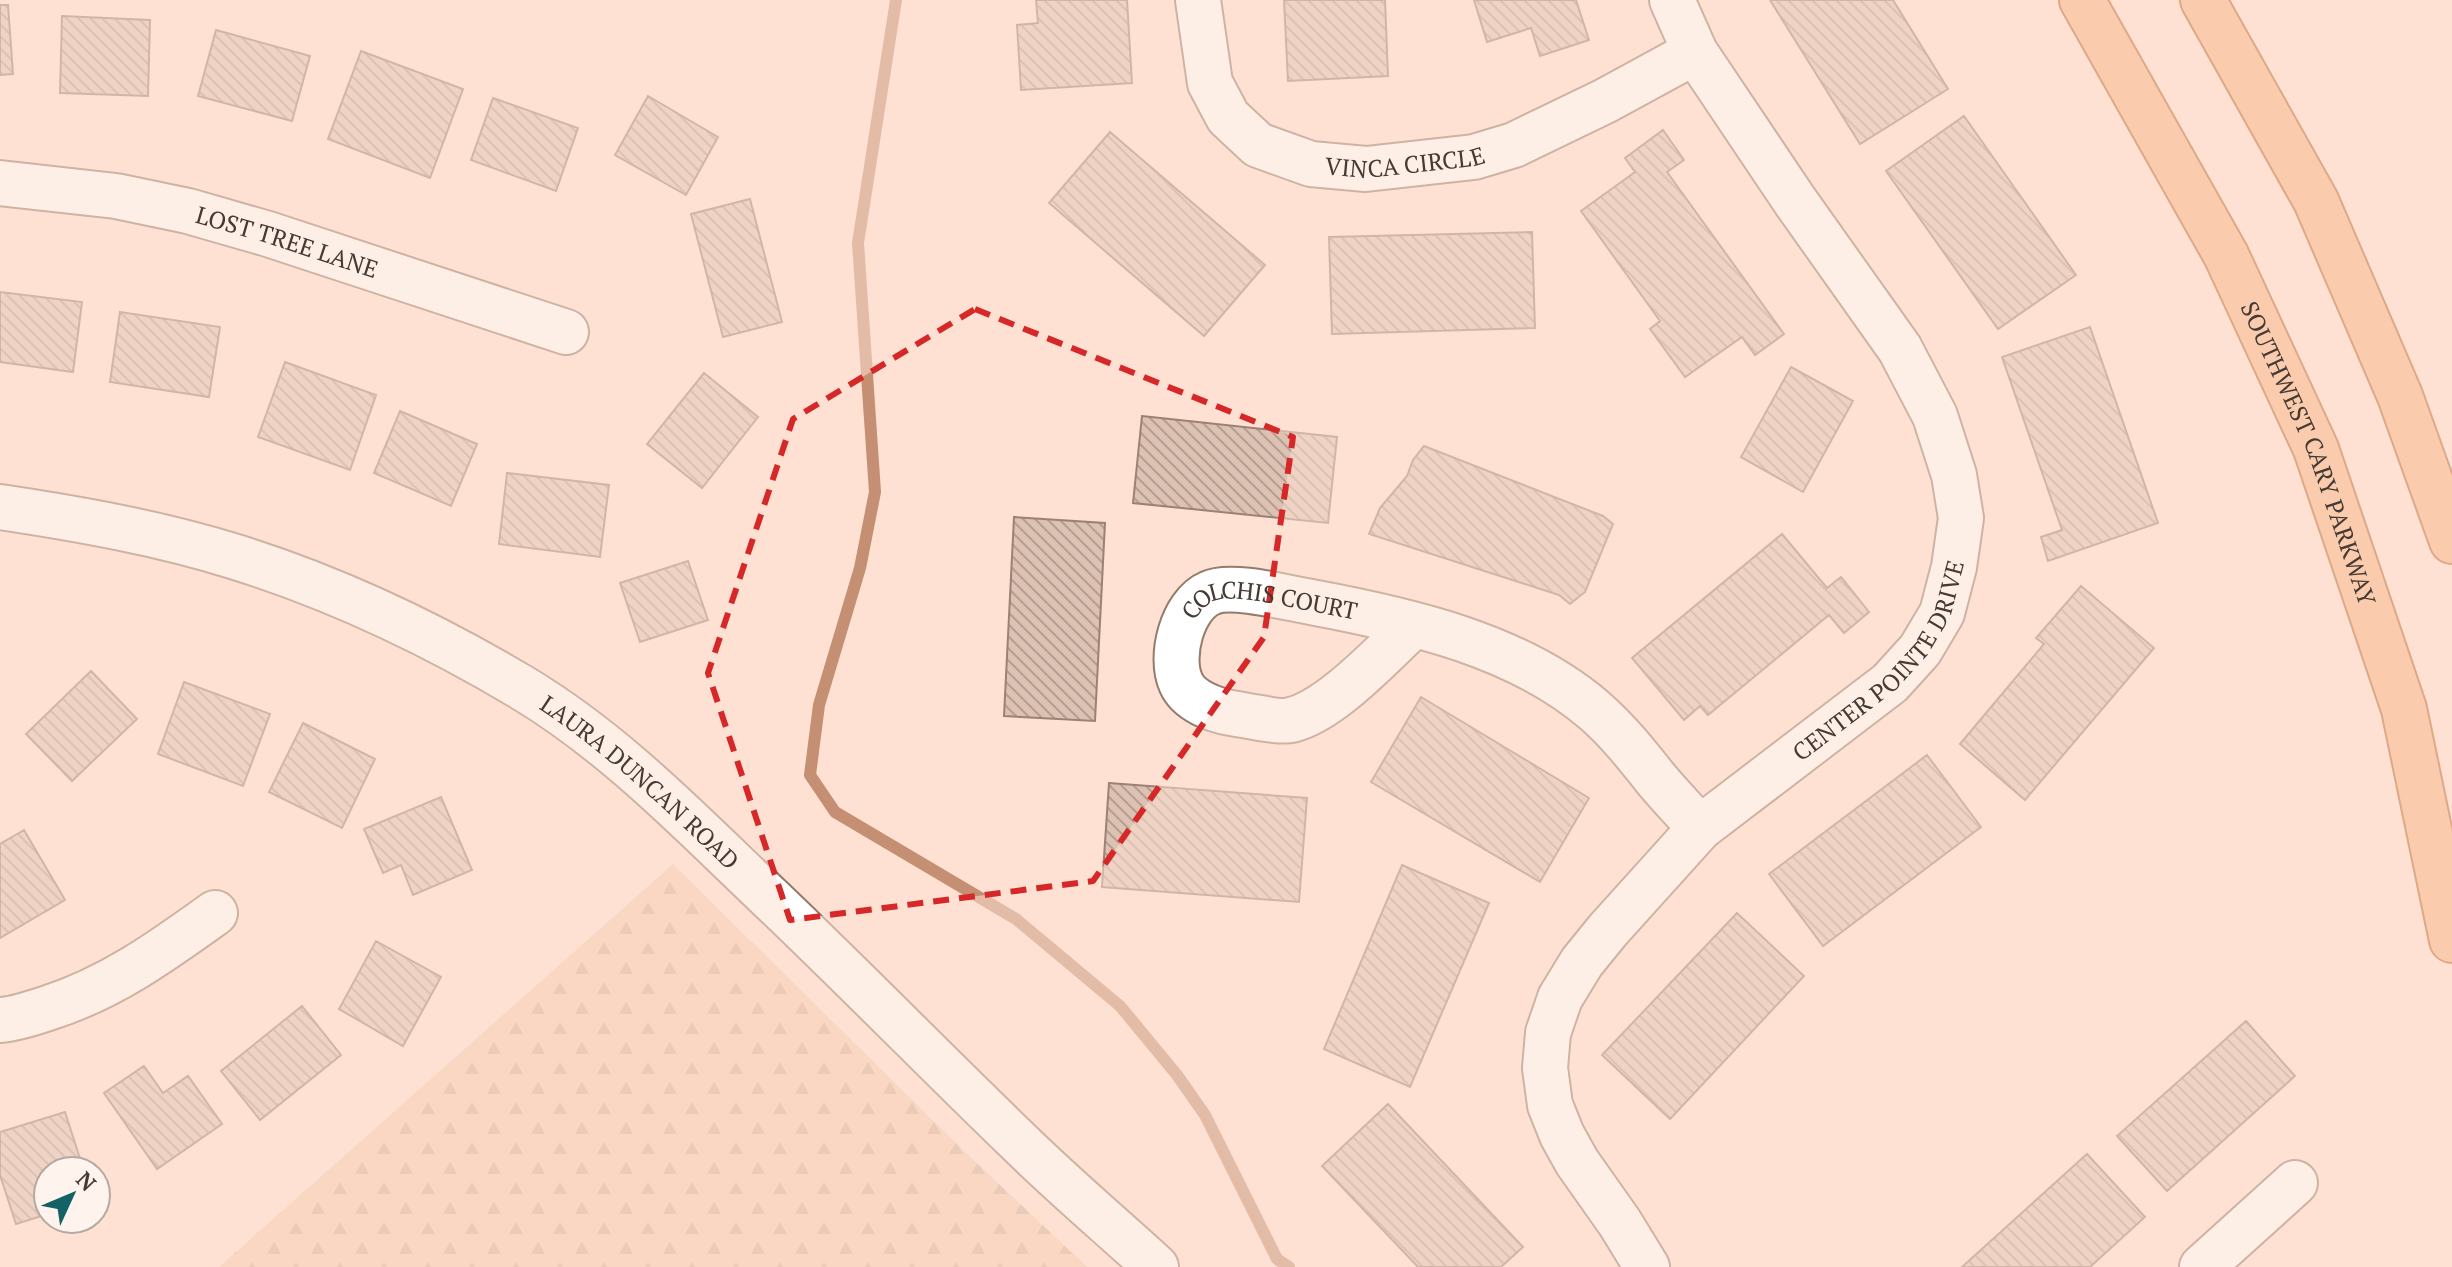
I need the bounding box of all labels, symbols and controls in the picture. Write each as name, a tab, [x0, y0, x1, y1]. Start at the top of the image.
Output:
street label: VINCA CIRCLE	[1324, 139, 1489, 185]
street label: LOST TREE LANE	[192, 198, 382, 285]
street label: SOUTHWEST CARY PARKWAY	[2234, 296, 2384, 610]
street label: CENTER POINTE DRIVE	[1786, 557, 1971, 768]
street label: COLCHIS COURT	[1173, 574, 1361, 627]
street label: LAURA DUNCAN ROAD	[534, 688, 746, 876]
north arrow	[32, 1155, 112, 1235]
text: N	[71, 1165, 103, 1197]

